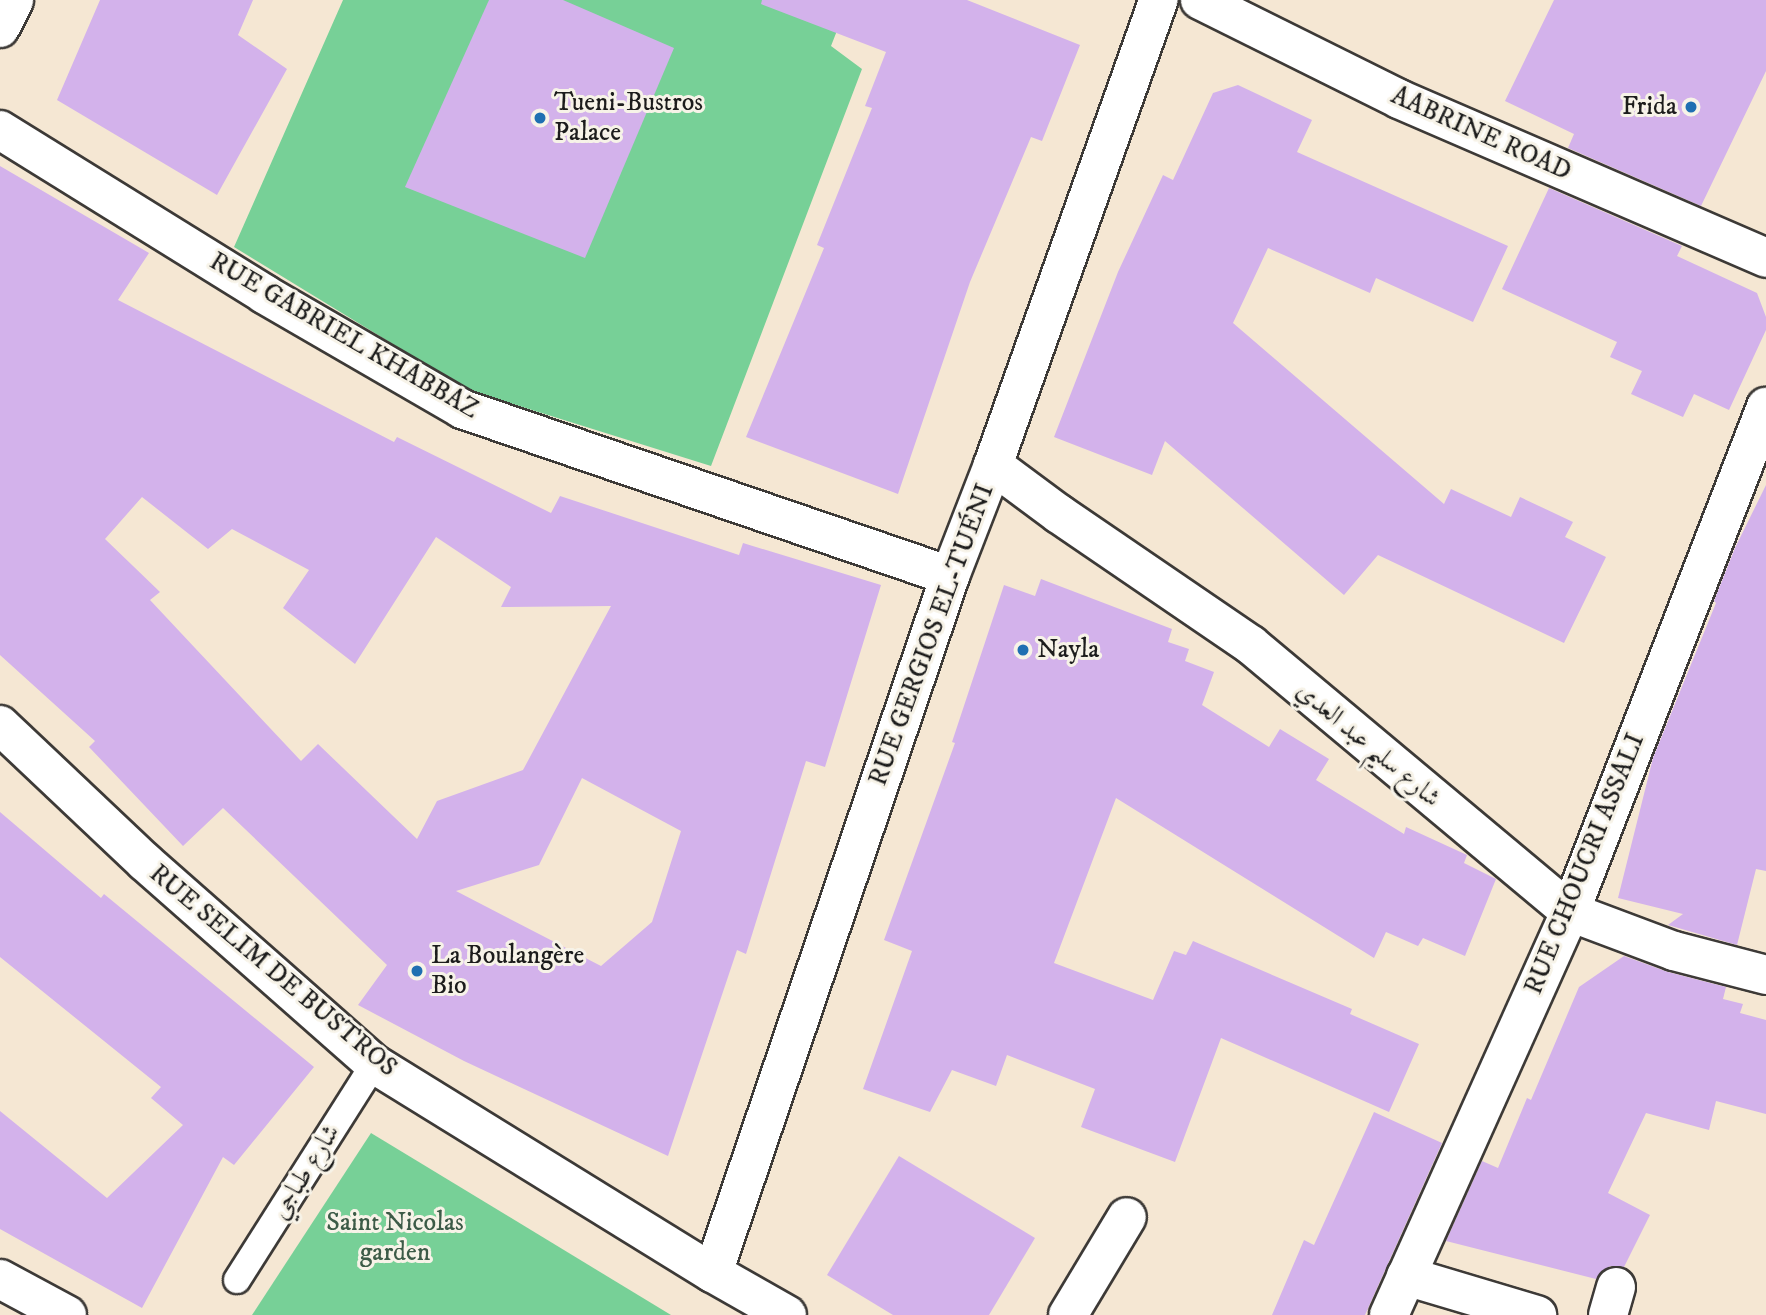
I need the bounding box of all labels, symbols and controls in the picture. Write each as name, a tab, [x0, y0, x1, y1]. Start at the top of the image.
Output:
street label: AABRINE ROAD	[1386, 80, 1576, 188]
place label: Tueni-Bustros Palace	[554, 87, 703, 148]
place label: Frida	[1622, 91, 1677, 123]
marker: Frida	[1683, 99, 1699, 115]
marker: Tueni-Bustros Palace	[532, 110, 548, 126]
street label: RUE GABRIEL KHABBAZ	[204, 246, 484, 426]
street label: RUE GERGIOS EL-TUÉNI	[863, 480, 1001, 790]
place label: Nayla	[1037, 634, 1099, 666]
marker: Nayla	[1015, 642, 1031, 658]
street label: شارع سليم عبد العدي	[1289, 675, 1447, 815]
street label: RUE CHOUCRI ASSALI	[1518, 729, 1652, 999]
street label: RUE SELIM DE BUSTROS	[143, 858, 403, 1084]
place label: La Boulangère Bio	[431, 940, 584, 1002]
marker: La Boulangère Bio	[409, 963, 425, 979]
street label: شارع طباجي	[265, 1119, 347, 1225]
park label: Saint Nicolas garden	[326, 1207, 464, 1268]

